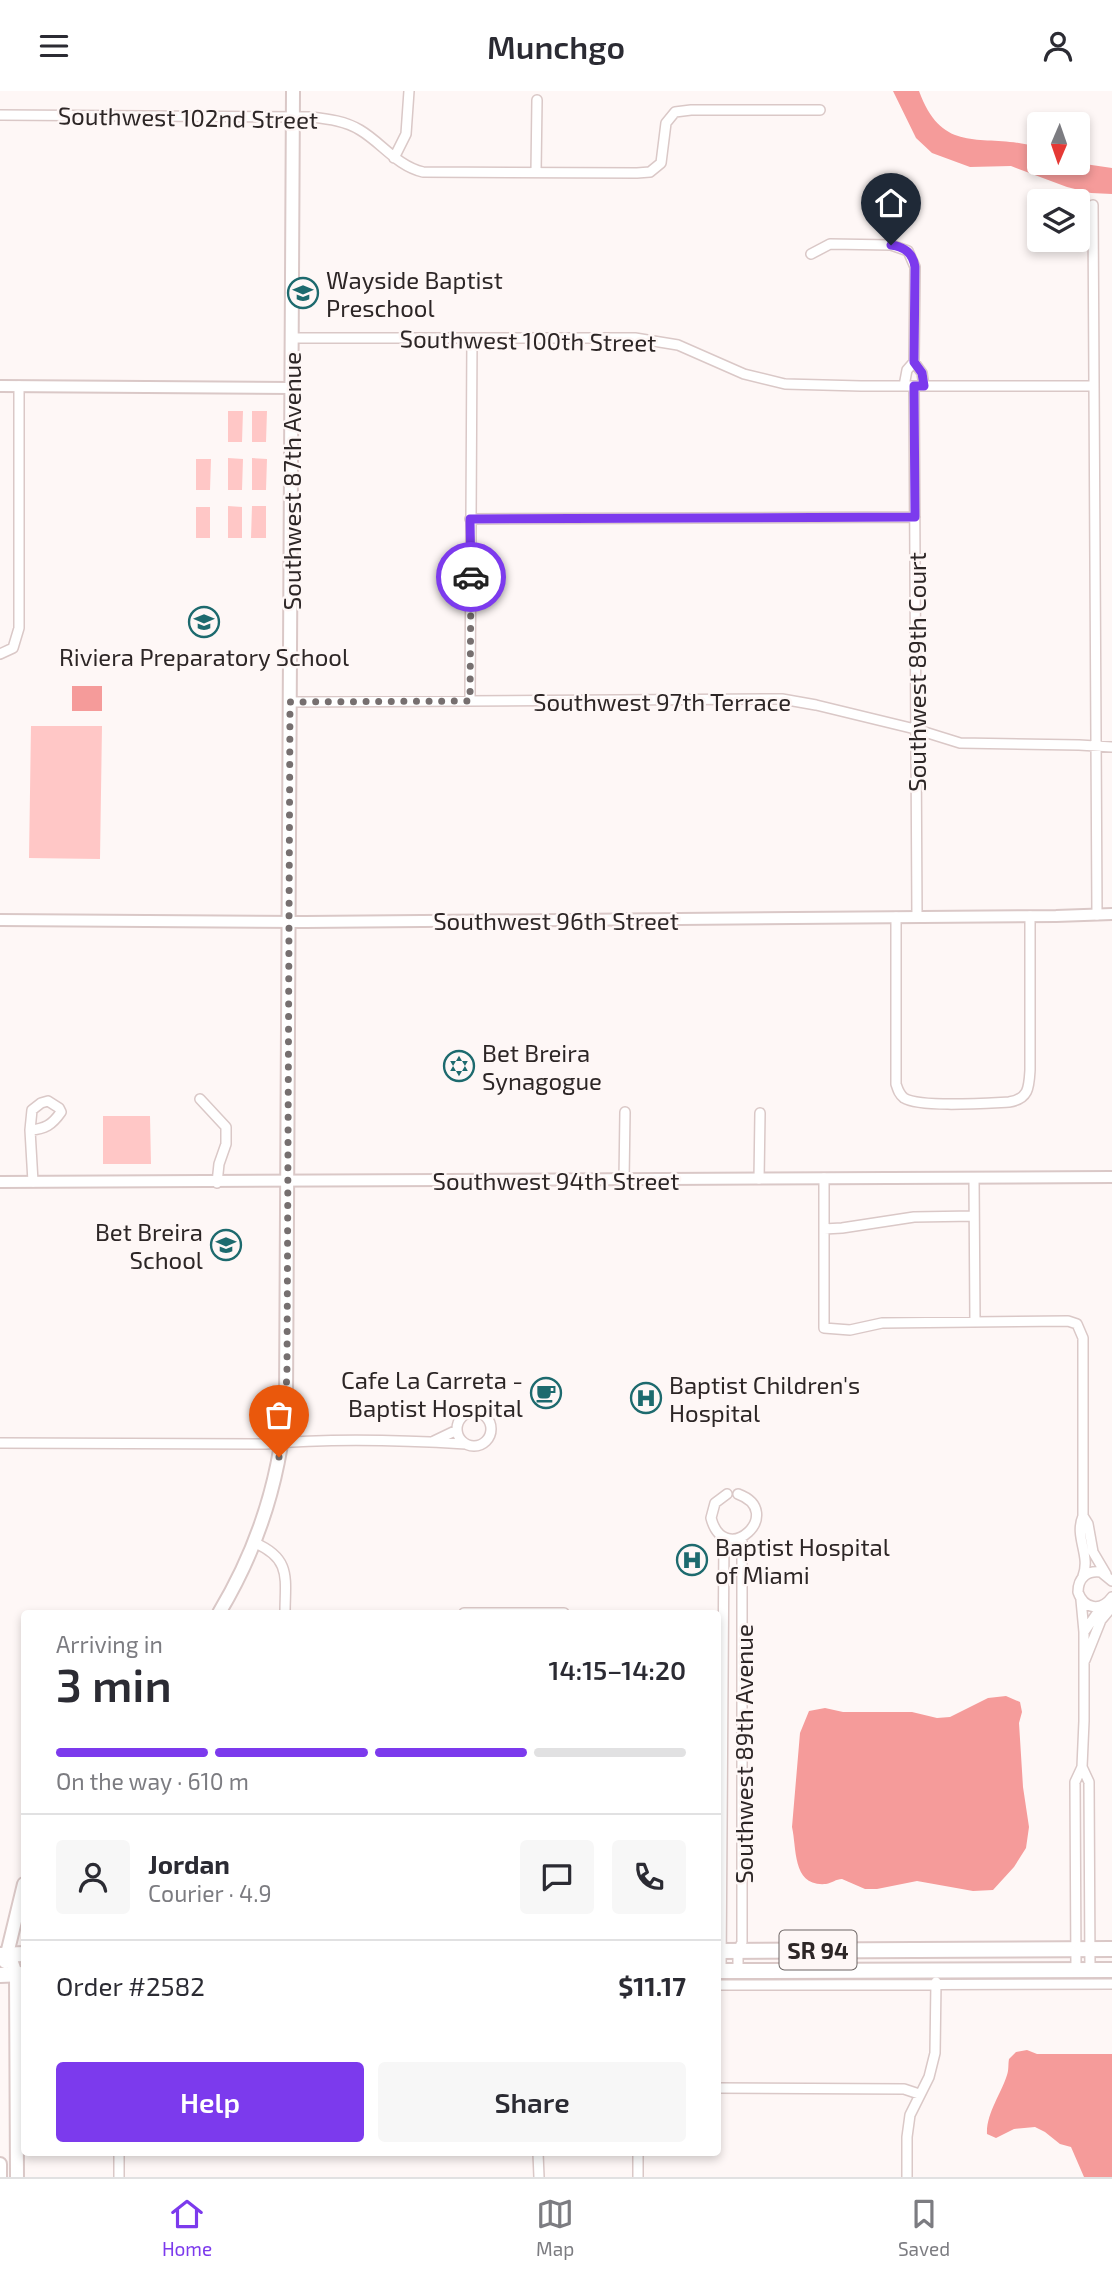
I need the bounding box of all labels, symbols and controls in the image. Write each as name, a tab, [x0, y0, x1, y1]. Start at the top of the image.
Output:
icon: menu	[35, 27, 73, 65]
text: Munchgo	[487, 27, 625, 65]
icon: person	[1039, 27, 1077, 65]
street label: Southwest 102nd Street	[58, 100, 318, 134]
north arrow	[1027, 112, 1090, 175]
map controls	[1027, 112, 1090, 252]
pin	[861, 173, 921, 245]
icon: home	[872, 184, 910, 222]
button: layers	[1027, 189, 1090, 252]
place label: Wayside Baptist Preschool	[326, 265, 503, 322]
school or university icon: Wayside Baptist Preschool	[286, 276, 320, 310]
street label: Southwest 100th Street	[399, 323, 657, 357]
street label: Southwest 87th Avenue	[277, 352, 306, 610]
courier	[436, 542, 506, 612]
street label: Southwest 89th Court	[902, 552, 931, 792]
icon: car	[452, 558, 490, 596]
school or university icon: Riviera Preparatory School	[187, 605, 221, 639]
place label: Riviera Preparatory School	[59, 642, 349, 671]
street label: Southwest 97th Terrace	[533, 687, 791, 716]
street label: Southwest 96th Street	[433, 906, 679, 935]
place label: Bet Breira Synagogue	[482, 1038, 602, 1095]
synagogue icon: Bet Breira Synagogue	[442, 1049, 476, 1083]
street label: Southwest 94th Street	[433, 1166, 679, 1195]
place label: Bet Breira School	[95, 1217, 203, 1274]
school or university icon: Bet Breira School	[209, 1228, 243, 1262]
place label: Cafe La Carreta - Baptist Hospital	[341, 1365, 523, 1422]
place label: Baptist Children's Hospital	[669, 1370, 860, 1427]
cafe icon: Cafe La Carreta - Baptist Hospital	[529, 1376, 563, 1410]
hospital icon: Baptist Children's Hospital	[629, 1381, 663, 1415]
pin	[249, 1385, 309, 1457]
icon: bag	[260, 1396, 298, 1434]
place label: Baptist Hospital of Miami	[715, 1532, 890, 1589]
hospital icon: Baptist Hospital of Miami	[675, 1543, 709, 1577]
street label: Southwest 89th Avenue	[729, 1624, 758, 1884]
text: Arriving in	[56, 1630, 163, 1658]
text: 14:15–14:20	[549, 1654, 686, 1685]
text: 3 min	[56, 1656, 172, 1711]
text: On the way · 610 m	[56, 1767, 249, 1795]
button: person	[56, 1840, 130, 1914]
button: chat	[520, 1840, 594, 1914]
button: phone	[612, 1840, 686, 1914]
text: Jordan	[148, 1848, 230, 1879]
text: Courier · 4.9	[148, 1879, 272, 1907]
road number: SR 94	[780, 1931, 856, 1969]
text: Order #2582	[56, 1970, 205, 2001]
text: $11.17	[618, 1970, 686, 2001]
button: Help	[56, 2062, 364, 2142]
button: Share	[378, 2062, 686, 2142]
tab: Home	[162, 2195, 212, 2260]
tab: Map	[536, 2195, 574, 2260]
tab: Saved	[898, 2195, 950, 2260]

